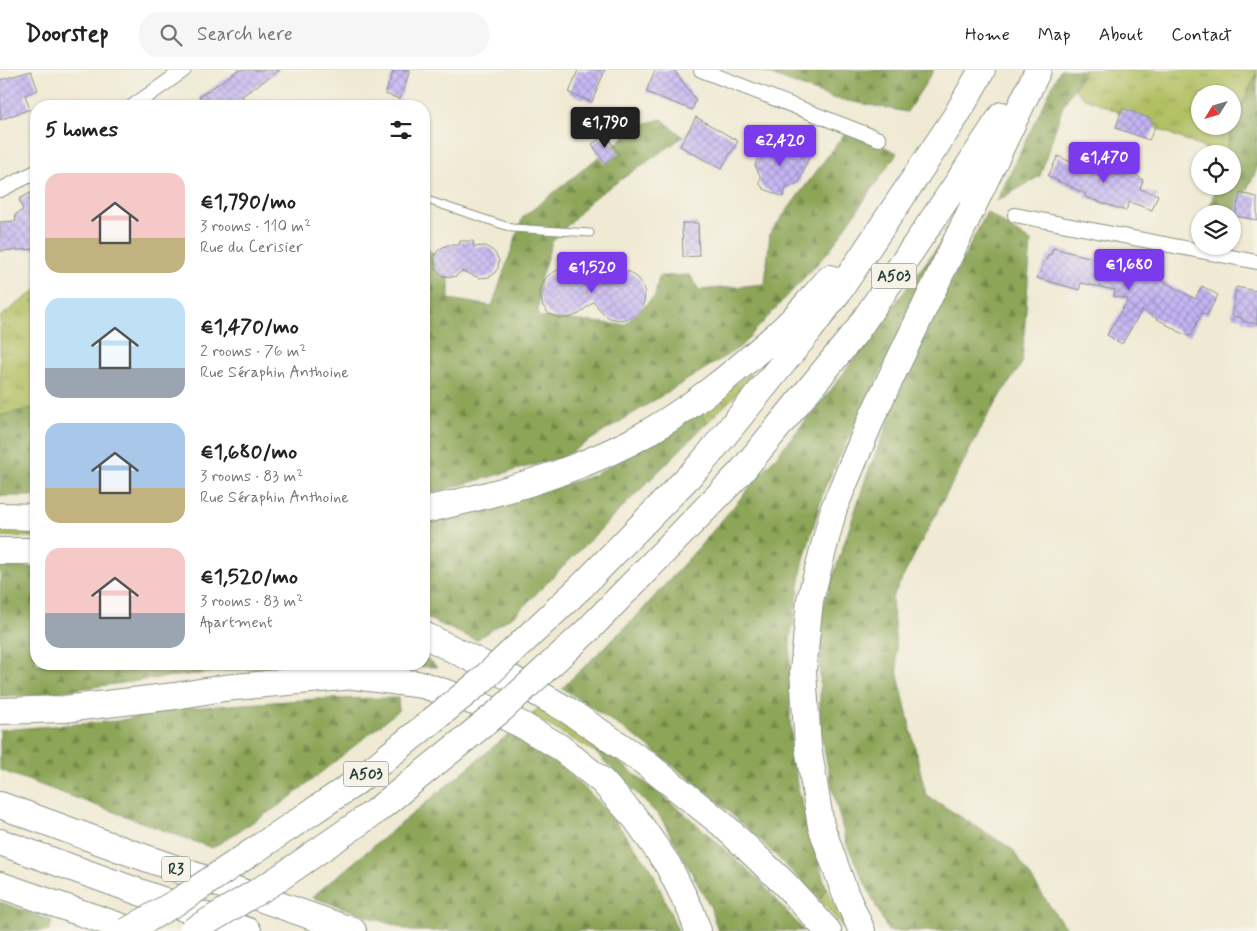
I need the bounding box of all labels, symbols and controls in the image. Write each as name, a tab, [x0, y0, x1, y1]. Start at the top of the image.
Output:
search box	[139, 12, 489, 57]
text: Doorstep	[25, 19, 109, 50]
icon: search	[157, 21, 185, 49]
text: Search here	[197, 22, 293, 47]
text: Home	[965, 23, 1010, 47]
text: Map	[1038, 23, 1071, 47]
text: About	[1099, 23, 1143, 47]
text: Contact	[1171, 23, 1232, 47]
north arrow	[1191, 85, 1241, 135]
map controls	[1191, 85, 1241, 255]
pin: €1,790	[564, 106, 646, 149]
text: €1,790	[582, 112, 628, 133]
text: 5 homes	[45, 116, 118, 144]
icon: filters	[387, 116, 415, 144]
pin: €2,420	[739, 124, 821, 167]
text: €2,420	[755, 130, 805, 151]
pin: €1,470	[1063, 142, 1145, 184]
button: locate	[1191, 145, 1241, 195]
text: €1,470	[1080, 147, 1128, 168]
text: €1,790/mo	[200, 188, 296, 216]
icon: home	[85, 193, 145, 253]
button: layers	[1191, 205, 1241, 255]
text: 3 rooms · 110 m²	[200, 216, 311, 237]
text: Rue du Cerisier	[200, 237, 303, 258]
pin: €1,680	[1088, 248, 1170, 291]
pin: €1,520	[551, 252, 633, 294]
text: €1,680	[1105, 254, 1153, 275]
text: €1,520	[568, 257, 616, 278]
road number: A503	[872, 264, 916, 288]
text: €1,470/mo	[200, 313, 299, 341]
icon: home	[85, 318, 145, 378]
text: 2 rooms · 76 m²	[200, 341, 307, 362]
text: Rue Séraphin Anthoine	[200, 362, 349, 383]
text: €1,680/mo	[200, 438, 297, 466]
icon: home	[85, 443, 145, 503]
text: 3 rooms · 83 m²	[200, 466, 303, 487]
text: Rue Séraphin Anthoine	[200, 487, 349, 508]
text: €1,520/mo	[200, 563, 298, 591]
icon: home	[85, 568, 145, 628]
text: 3 rooms · 83 m²	[200, 591, 303, 612]
text: Apartment	[200, 612, 273, 633]
road number: A503	[344, 762, 388, 786]
road number: R3	[162, 856, 190, 882]

